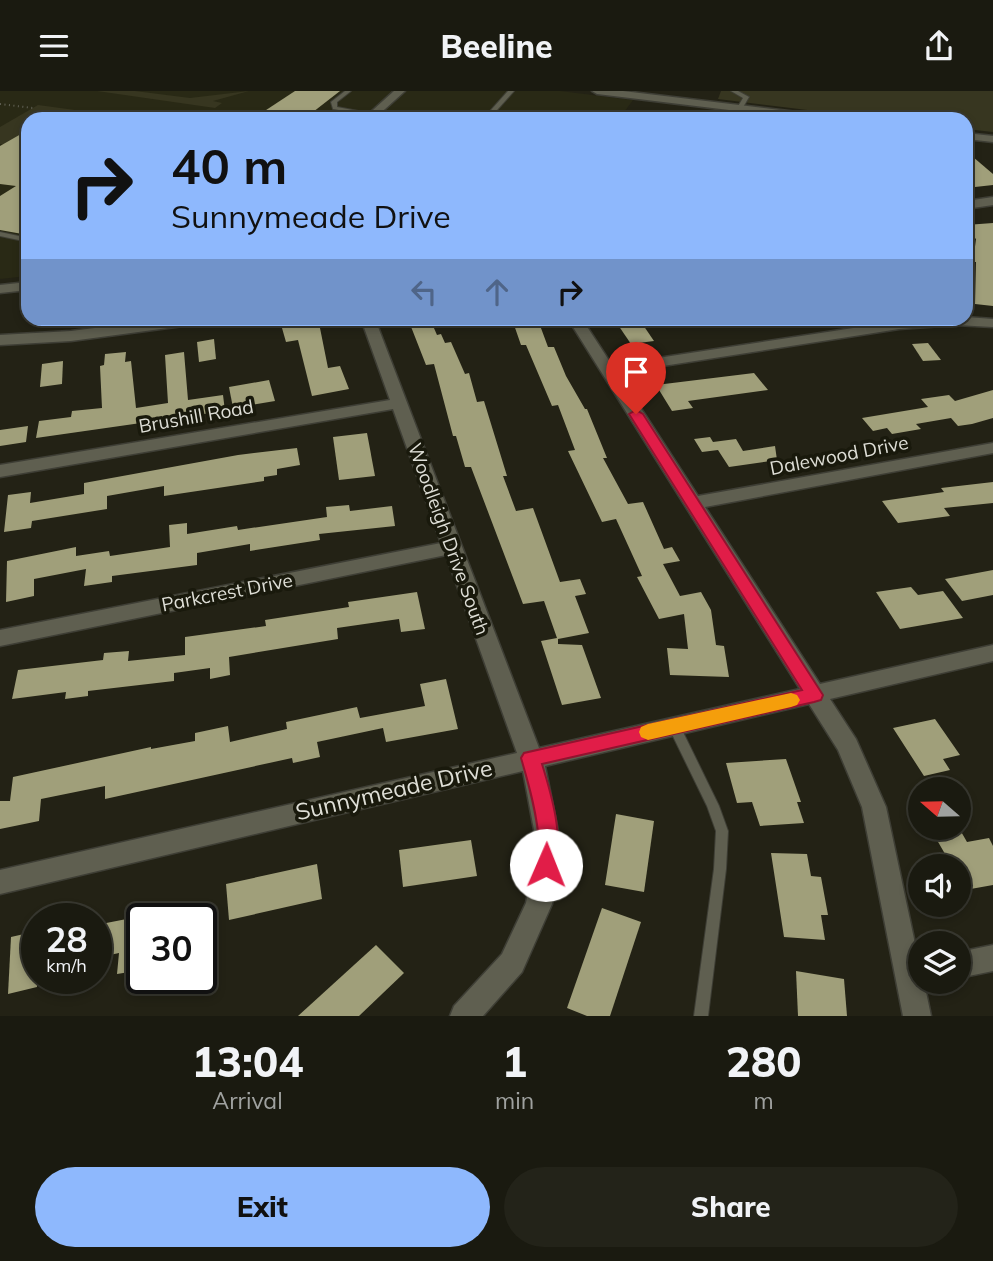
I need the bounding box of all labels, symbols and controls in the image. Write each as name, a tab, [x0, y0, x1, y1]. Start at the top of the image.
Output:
text: Beeline	[440, 26, 553, 66]
icon: menu	[35, 27, 73, 65]
icon: share	[920, 27, 958, 65]
text: 40 m	[171, 135, 287, 196]
icon: right	[56, 140, 147, 231]
text: Sunnymeade Drive	[171, 196, 451, 236]
icon: left	[405, 273, 443, 311]
icon: ahead	[478, 273, 516, 311]
icon: right	[551, 273, 589, 311]
pin	[606, 342, 666, 414]
icon: arrive	[617, 353, 655, 391]
street label: Brushill Road	[137, 394, 255, 438]
street label: Dalewood Drive	[768, 430, 910, 480]
street label: Woodleigh Drive South	[403, 440, 495, 638]
street label: Parkcrest Drive	[159, 568, 295, 616]
street label: Sunnymeade Drive	[293, 753, 495, 826]
north arrow	[908, 777, 971, 840]
map controls	[908, 777, 971, 994]
position arrow	[509, 828, 583, 902]
button: sound	[908, 854, 971, 917]
speed limit sign: 30	[126, 903, 217, 994]
text: 28	[45, 917, 88, 961]
button: layers	[908, 931, 971, 994]
text: km/h	[46, 954, 87, 977]
text: 13:04	[192, 1035, 303, 1088]
text: 1	[502, 1035, 527, 1088]
text: 280	[726, 1035, 801, 1088]
text: Arrival	[212, 1086, 283, 1115]
text: min	[495, 1086, 534, 1115]
text: m	[753, 1086, 774, 1115]
button: Exit	[35, 1167, 490, 1247]
button: Share	[504, 1167, 958, 1247]

